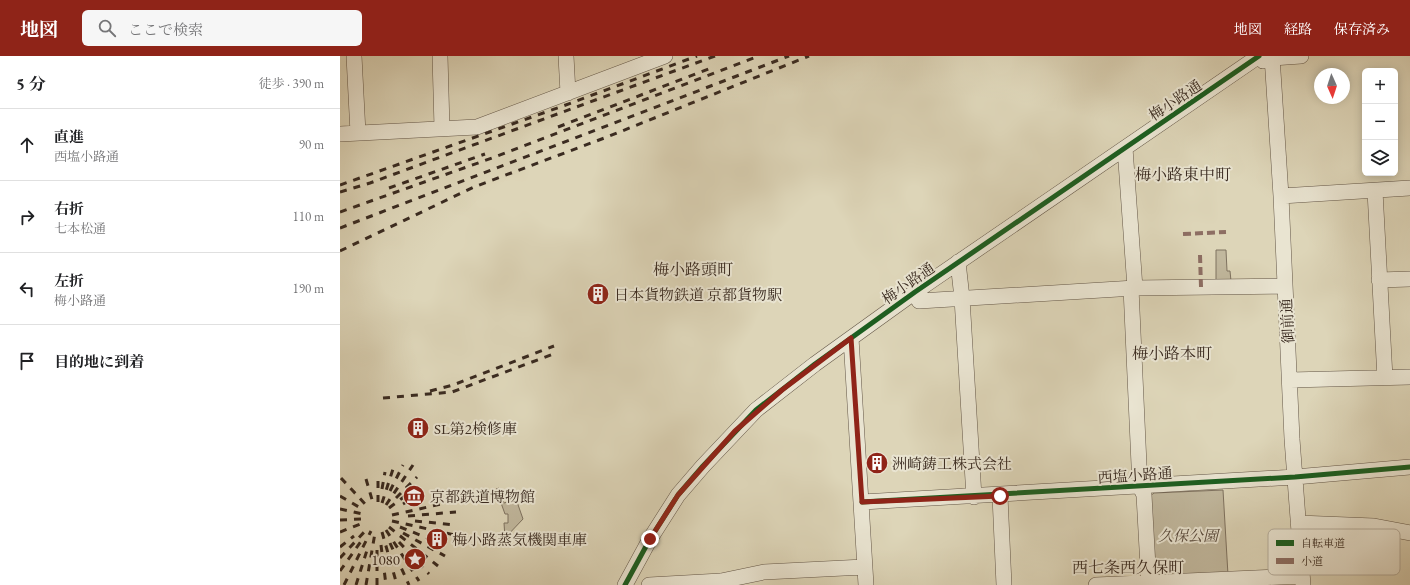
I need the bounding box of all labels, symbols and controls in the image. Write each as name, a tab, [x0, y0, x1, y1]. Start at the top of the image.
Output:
search box	[82, 10, 362, 46]
text: 地図	[20, 17, 58, 42]
icon: search	[96, 17, 118, 39]
text: ここで検索	[128, 20, 203, 39]
text: 地図	[1234, 20, 1262, 38]
text: 経路	[1284, 20, 1312, 38]
text: 保存済み	[1334, 20, 1390, 38]
north arrow	[1314, 68, 1350, 104]
map controls	[1362, 68, 1398, 176]
button: +	[1362, 68, 1398, 104]
text: 5 分	[16, 73, 46, 95]
text: 徒歩 · 390 m	[259, 75, 324, 92]
street label: 梅小路通	[1145, 75, 1205, 125]
button: −	[1362, 104, 1398, 140]
text: 直進	[54, 127, 84, 146]
icon: ahead	[16, 134, 38, 156]
text: 90 m	[299, 136, 324, 153]
button: layers	[1362, 140, 1398, 176]
text: 西塩小路通	[54, 148, 119, 165]
district label: 梅小路東中町	[1135, 164, 1231, 185]
text: 右折	[54, 199, 84, 218]
icon: right	[16, 206, 38, 228]
text: 110 m	[293, 208, 324, 225]
text: 七本松通	[54, 220, 106, 237]
street label: 梅小路通	[878, 258, 938, 308]
district label: 梅小路頭町	[653, 259, 733, 280]
text: 左折	[54, 271, 84, 290]
icon: left	[16, 278, 38, 300]
text: 190 m	[293, 280, 324, 297]
building icon: 日本貨物鉄道 京都貨物駅	[585, 281, 611, 307]
place label: 日本貨物鉄道 京都貨物駅	[614, 285, 782, 304]
text: 梅小路通	[54, 292, 106, 309]
street label: 御前通	[1276, 298, 1298, 344]
district label: 梅小路本町	[1132, 343, 1212, 364]
icon: arrive	[16, 350, 38, 372]
text: 目的地に到着	[54, 352, 144, 371]
building icon: SL第2検修庫	[405, 415, 431, 441]
place label: SL第2検修庫	[434, 419, 517, 438]
building icon: 洲崎鋳工株式会社	[864, 450, 890, 476]
place label: 洲崎鋳工株式会社	[892, 454, 1012, 473]
street label: 西塩小路通	[1097, 463, 1173, 487]
museum icon: 京都鉄道博物館	[401, 483, 427, 509]
place label: 京都鉄道博物館	[430, 487, 535, 506]
route start	[991, 487, 1009, 505]
building icon: 梅小路蒸気機関車庫	[424, 526, 450, 552]
park label: 久保公園	[1158, 526, 1221, 545]
legend	[1268, 529, 1400, 575]
place label: 梅小路蒸気機関車庫	[452, 530, 587, 549]
route end	[641, 530, 659, 548]
text: 自転車道	[1301, 536, 1345, 550]
place icon: 1080	[402, 546, 428, 572]
place label: 1080	[371, 550, 400, 569]
text: 小道	[1301, 554, 1323, 568]
district label: 西七条西久保町	[1072, 557, 1184, 578]

